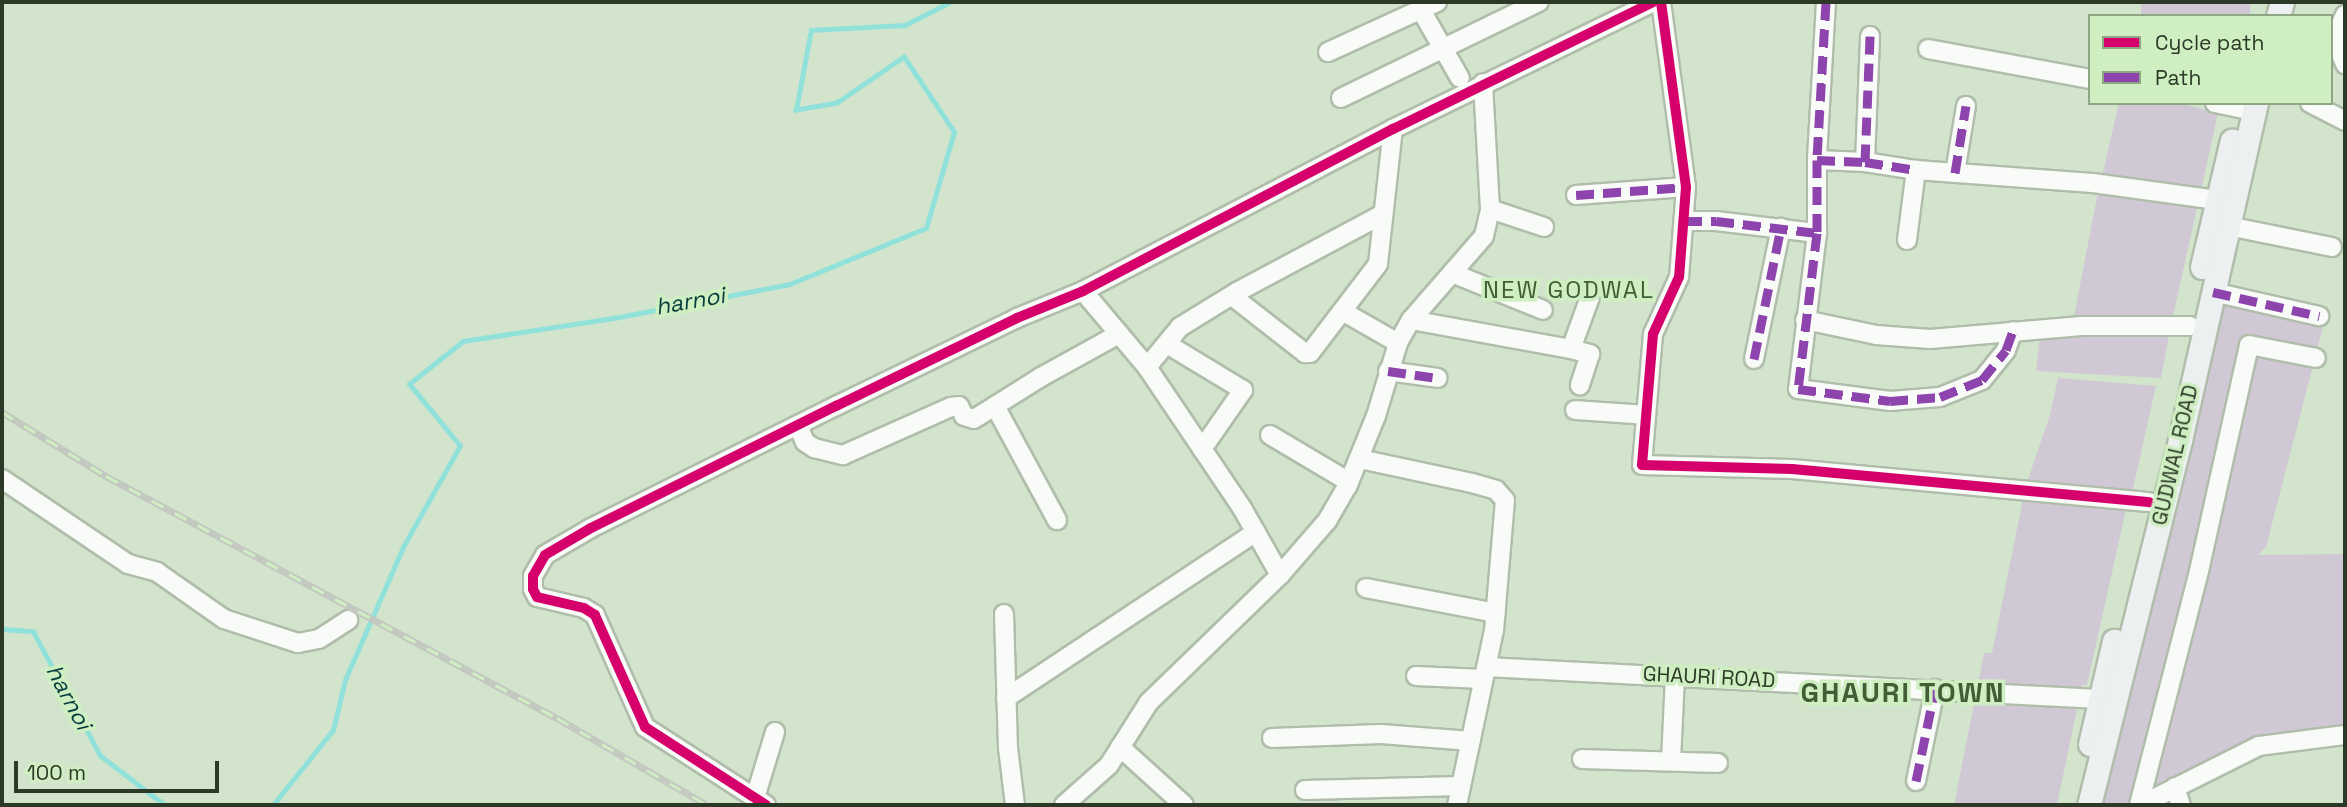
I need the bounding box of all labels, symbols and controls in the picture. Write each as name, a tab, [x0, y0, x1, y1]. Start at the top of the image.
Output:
legend	[2088, 14, 2333, 105]
text: Cycle path	[2155, 29, 2264, 56]
text: Path	[2155, 64, 2201, 91]
district label: NEW GODWAL	[1484, 276, 1654, 304]
water label: harnoi	[653, 281, 727, 321]
street label: GUDWAL ROAD	[2147, 382, 2203, 528]
water label: harnoi	[40, 660, 98, 734]
street label: GHAURI ROAD	[1642, 661, 1776, 693]
district label: GHAURI TOWN	[1802, 675, 2004, 709]
scale bar	[18, 748, 222, 792]
text: 100 m	[27, 759, 86, 786]

